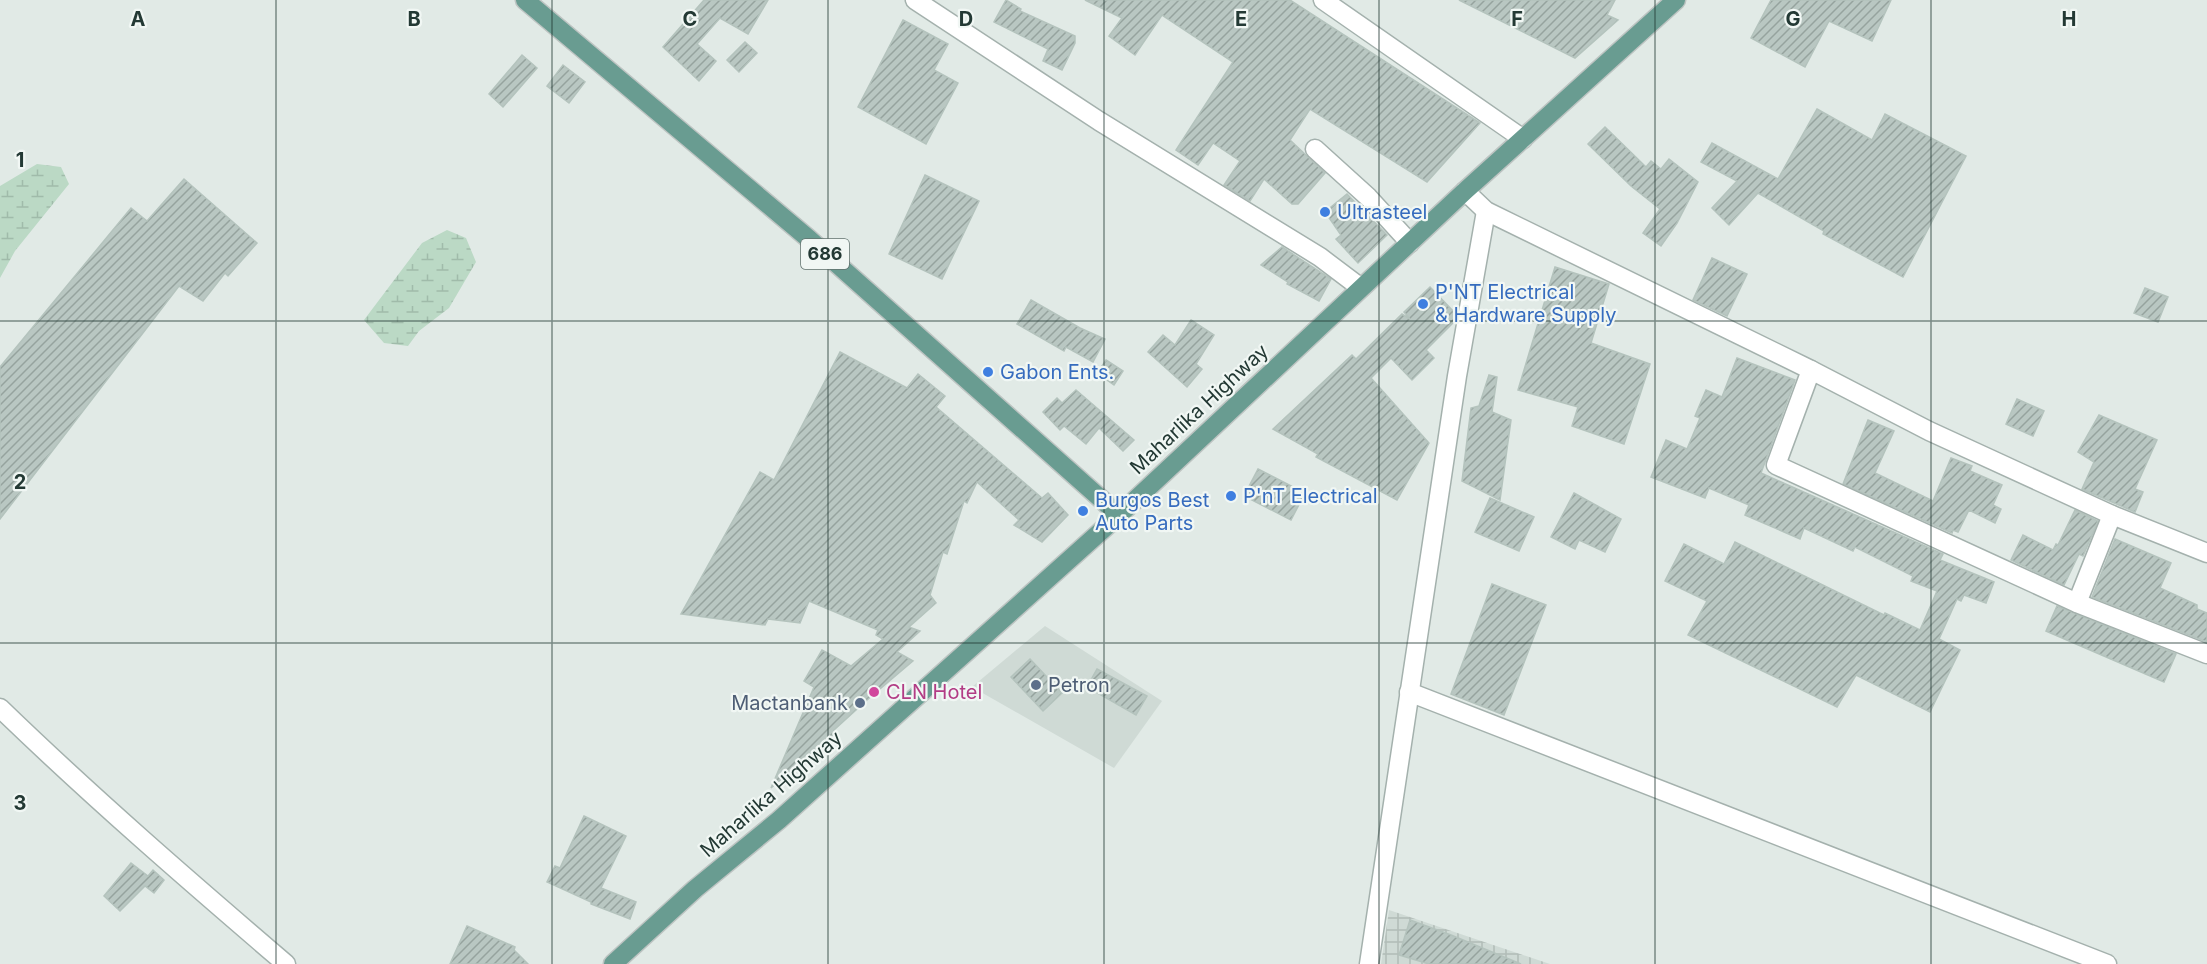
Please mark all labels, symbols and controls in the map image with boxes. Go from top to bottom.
text: A [131,7,146,31]
text: B [407,7,421,31]
text: C [683,7,697,31]
text: D [959,7,973,31]
text: E [1235,7,1247,31]
text: F [1511,7,1523,31]
text: G [1785,7,1801,31]
text: H [2062,7,2076,31]
text: 1 [16,148,24,172]
place label: Ultrasteel [1337,200,1427,224]
marker: Ultrasteel [1318,205,1332,219]
road number: 686 [801,239,849,269]
place label: P'NT Electrical & Hardware Supply [1435,280,1616,327]
marker: P'NT Electrical & Hardware Supply [1416,297,1430,311]
street label: Maharlika Highway [1125,339,1273,479]
place label: Gabon Ents. [1000,360,1114,384]
marker: Gabon Ents. [981,365,995,379]
text: 2 [14,470,26,494]
place label: P'nT Electrical [1243,484,1378,508]
place label: Burgos Best Auto Parts [1095,488,1210,535]
marker: P'nT Electrical [1224,489,1238,503]
marker: Burgos Best Auto Parts [1076,504,1090,518]
place label: Petron [1048,673,1110,697]
marker: Petron [1029,678,1043,692]
place label: CLN Hotel [886,680,982,704]
marker: CLN Hotel [867,685,881,699]
place label: Mactanbank [731,691,848,715]
marker: Mactanbank [853,696,867,710]
street label: Maharlika Highway [695,726,847,862]
text: 3 [14,791,26,815]

